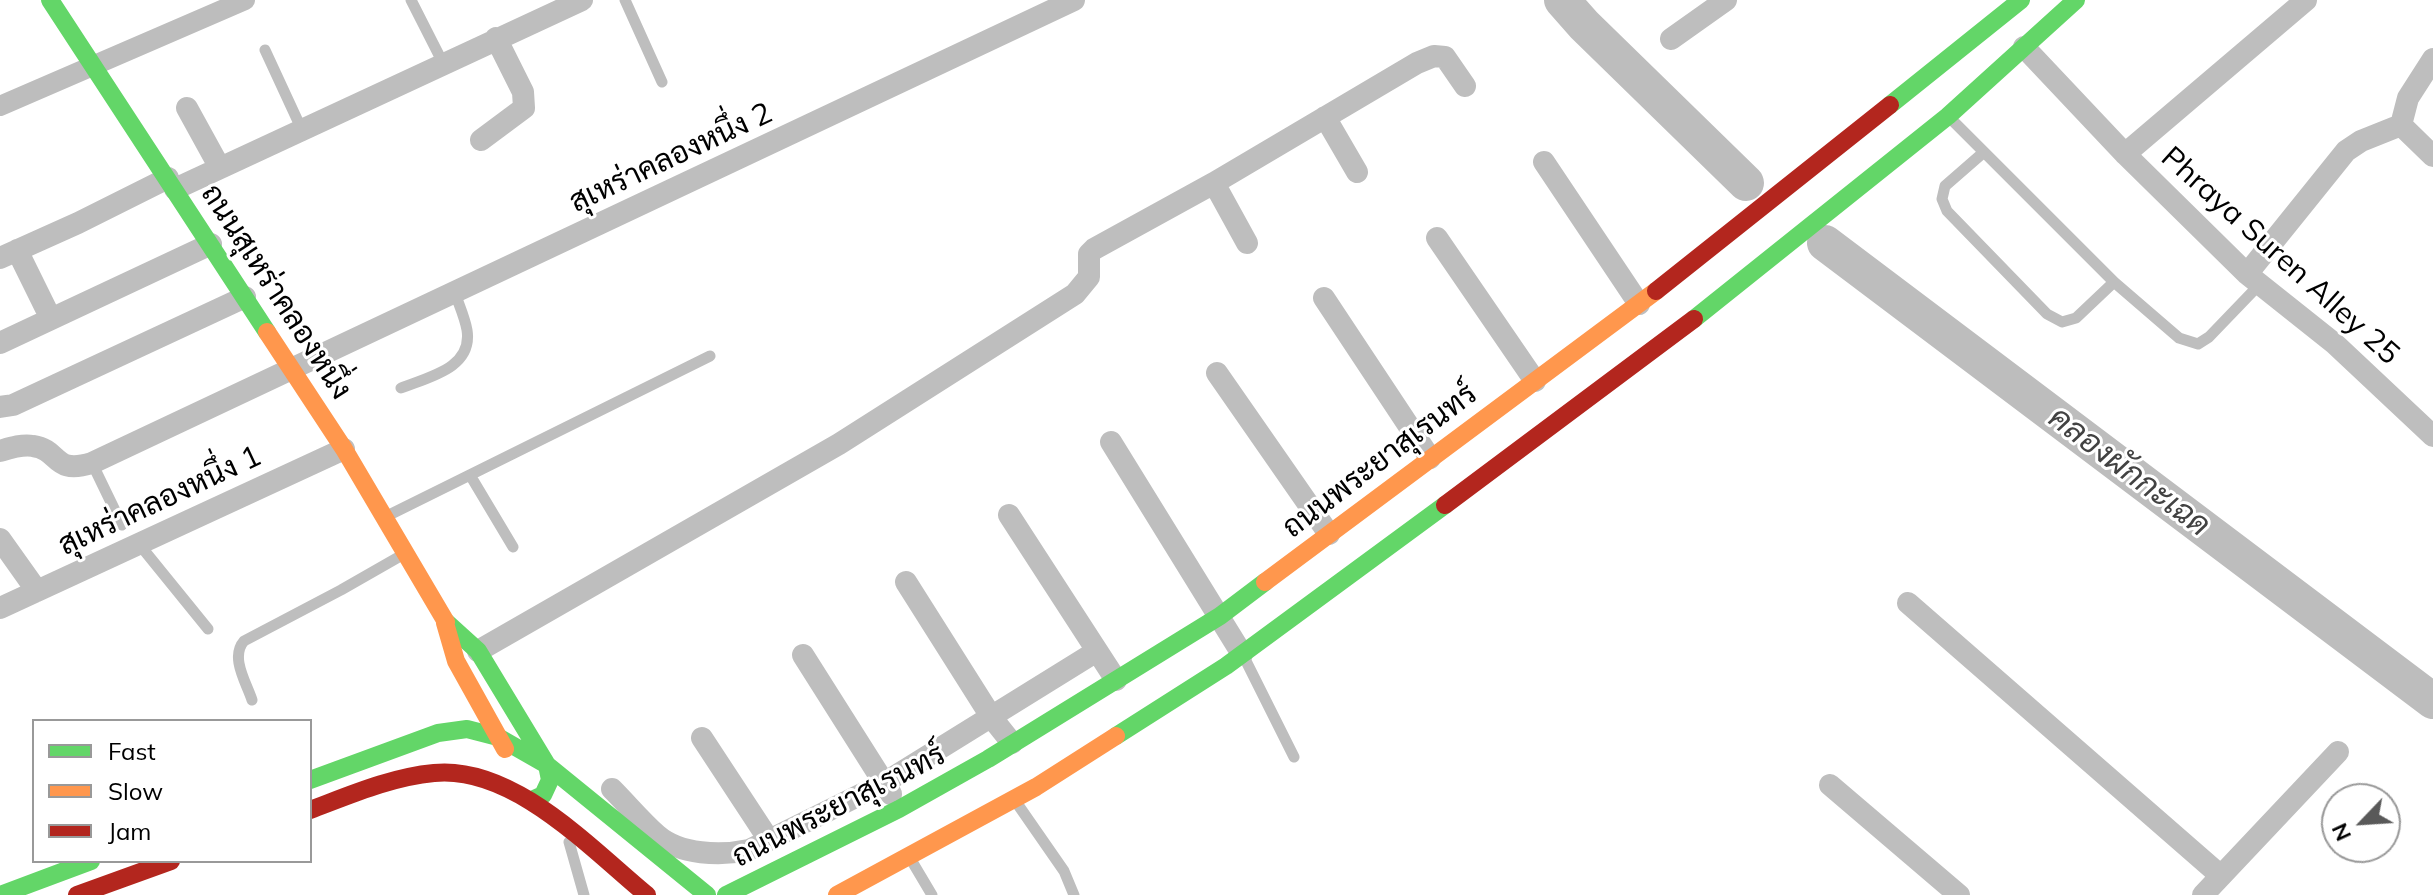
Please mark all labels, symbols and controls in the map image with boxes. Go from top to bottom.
street label: สุเหร่าคลองหนึ่ง 2 [564,95,778,221]
street label: Phraya Suren Alley 25 [2154,140,2406,372]
street label: ถนนสุเหร่าคลองหนึ่ง [193,178,359,406]
street label: ถนนพระยาสุเรนทร์ [1276,376,1484,546]
water label: คลองผักกะเฉด [2041,399,2217,545]
street label: สุเหร่าคลองหนึ่ง 1 [53,438,267,564]
legend [32,719,312,863]
text: Fast [108,736,156,766]
street label: ถนนพระยาสุเรนทร์ [727,737,951,875]
text: Slow [108,776,163,806]
north arrow [2321,783,2401,863]
text: Jam [108,816,151,846]
text: N [2325,819,2357,846]

